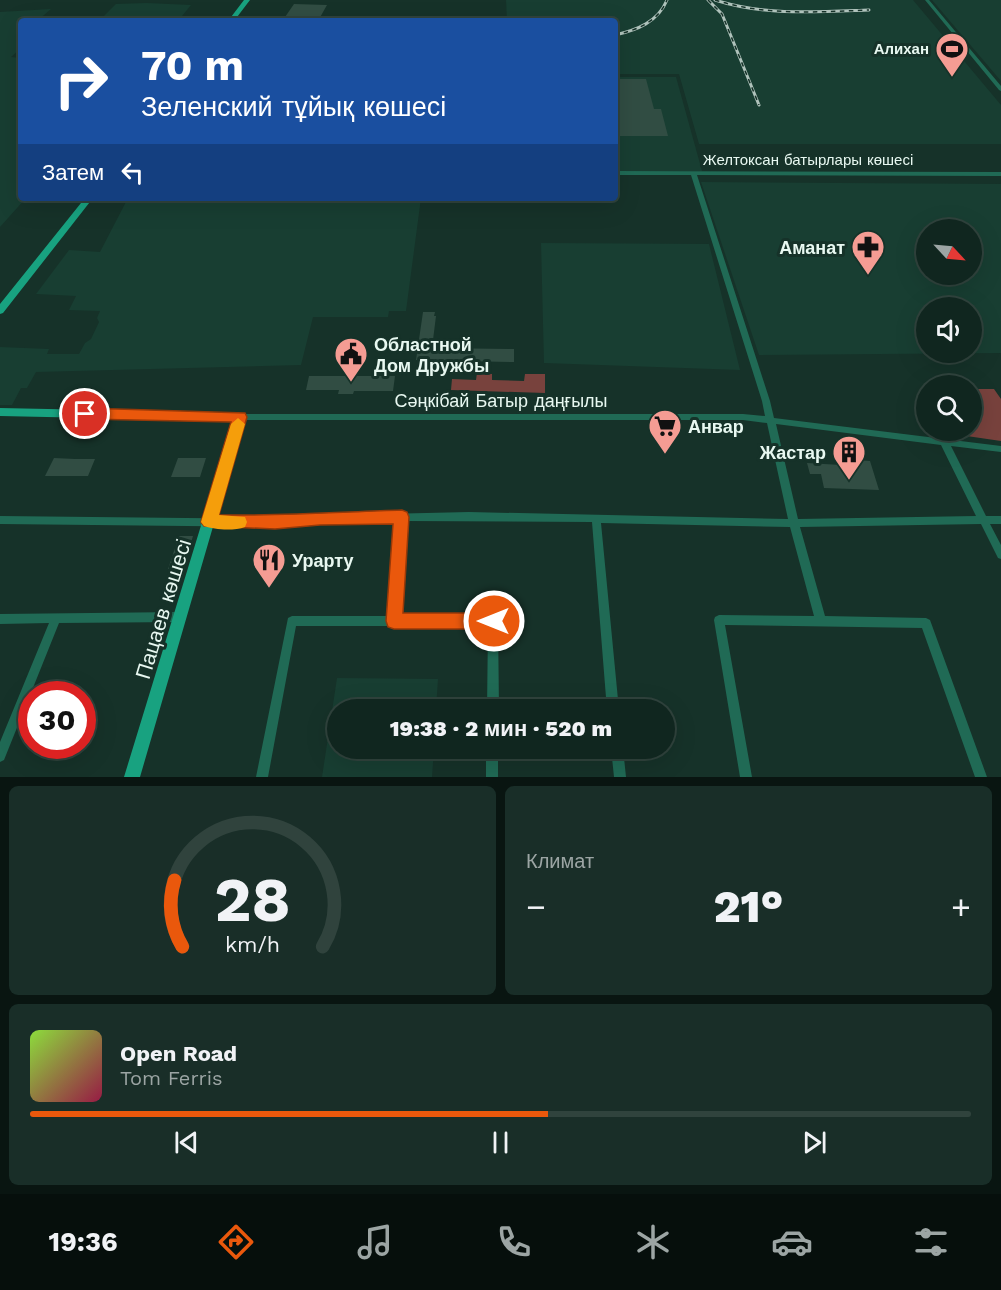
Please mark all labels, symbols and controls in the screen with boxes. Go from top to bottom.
sports icon: Алихан [934,31,970,78]
place label: Алихан [874,40,929,58]
text: 70 m [141,41,244,90]
icon: right [42,42,120,120]
text: Зеленский тұйық көшесі [141,91,446,123]
street label: Желтоксан батырлары көшесі [703,151,913,169]
icon: left [116,156,149,189]
text: Затем [42,160,104,185]
north arrow [916,219,982,285]
map controls [916,219,982,441]
pharmacy icon: Аманат [850,229,886,276]
place label: Аманат [779,237,845,258]
button: sound [916,297,982,363]
place label: Областной Дом Дружбы [374,334,489,376]
public building icon: Областной Дом Дружбы [333,336,369,383]
button: search [916,375,982,441]
pin [59,388,110,439]
street label: Сәңкібай Батыр даңғылы [394,390,608,411]
icon: arrive [68,397,101,430]
supermarket icon: Анвар [647,408,683,455]
place label: Анвар [688,416,744,437]
building icon: Жастар [831,434,867,481]
place label: Жастар [759,442,826,463]
street label: Пацаев көшесі [130,536,196,682]
restaurant icon: Урарту [251,542,287,589]
place label: Урарту [292,550,354,571]
position arrow [462,589,526,653]
speed limit sign: 30 [18,681,96,759]
text: 19:38 · 2 мин · 520 m [390,716,612,741]
text: Климат [526,849,594,873]
text: 28 [214,863,291,936]
text: 21° [714,880,783,933]
text: − [526,887,546,926]
text: + [951,887,971,926]
text: km/h [225,933,280,958]
text: Open Road [120,1041,237,1066]
text: Tom Ferris [120,1066,223,1090]
icon: previous [170,1126,203,1159]
icon: pause [484,1126,517,1159]
icon: next [798,1126,831,1159]
icon: directions [215,1221,257,1263]
icon: music [354,1221,396,1263]
icon: phone [493,1221,535,1263]
icon: climate [632,1221,674,1263]
icon: car [771,1221,813,1263]
icon: filters [910,1221,952,1263]
text: 19:36 [49,1226,118,1258]

